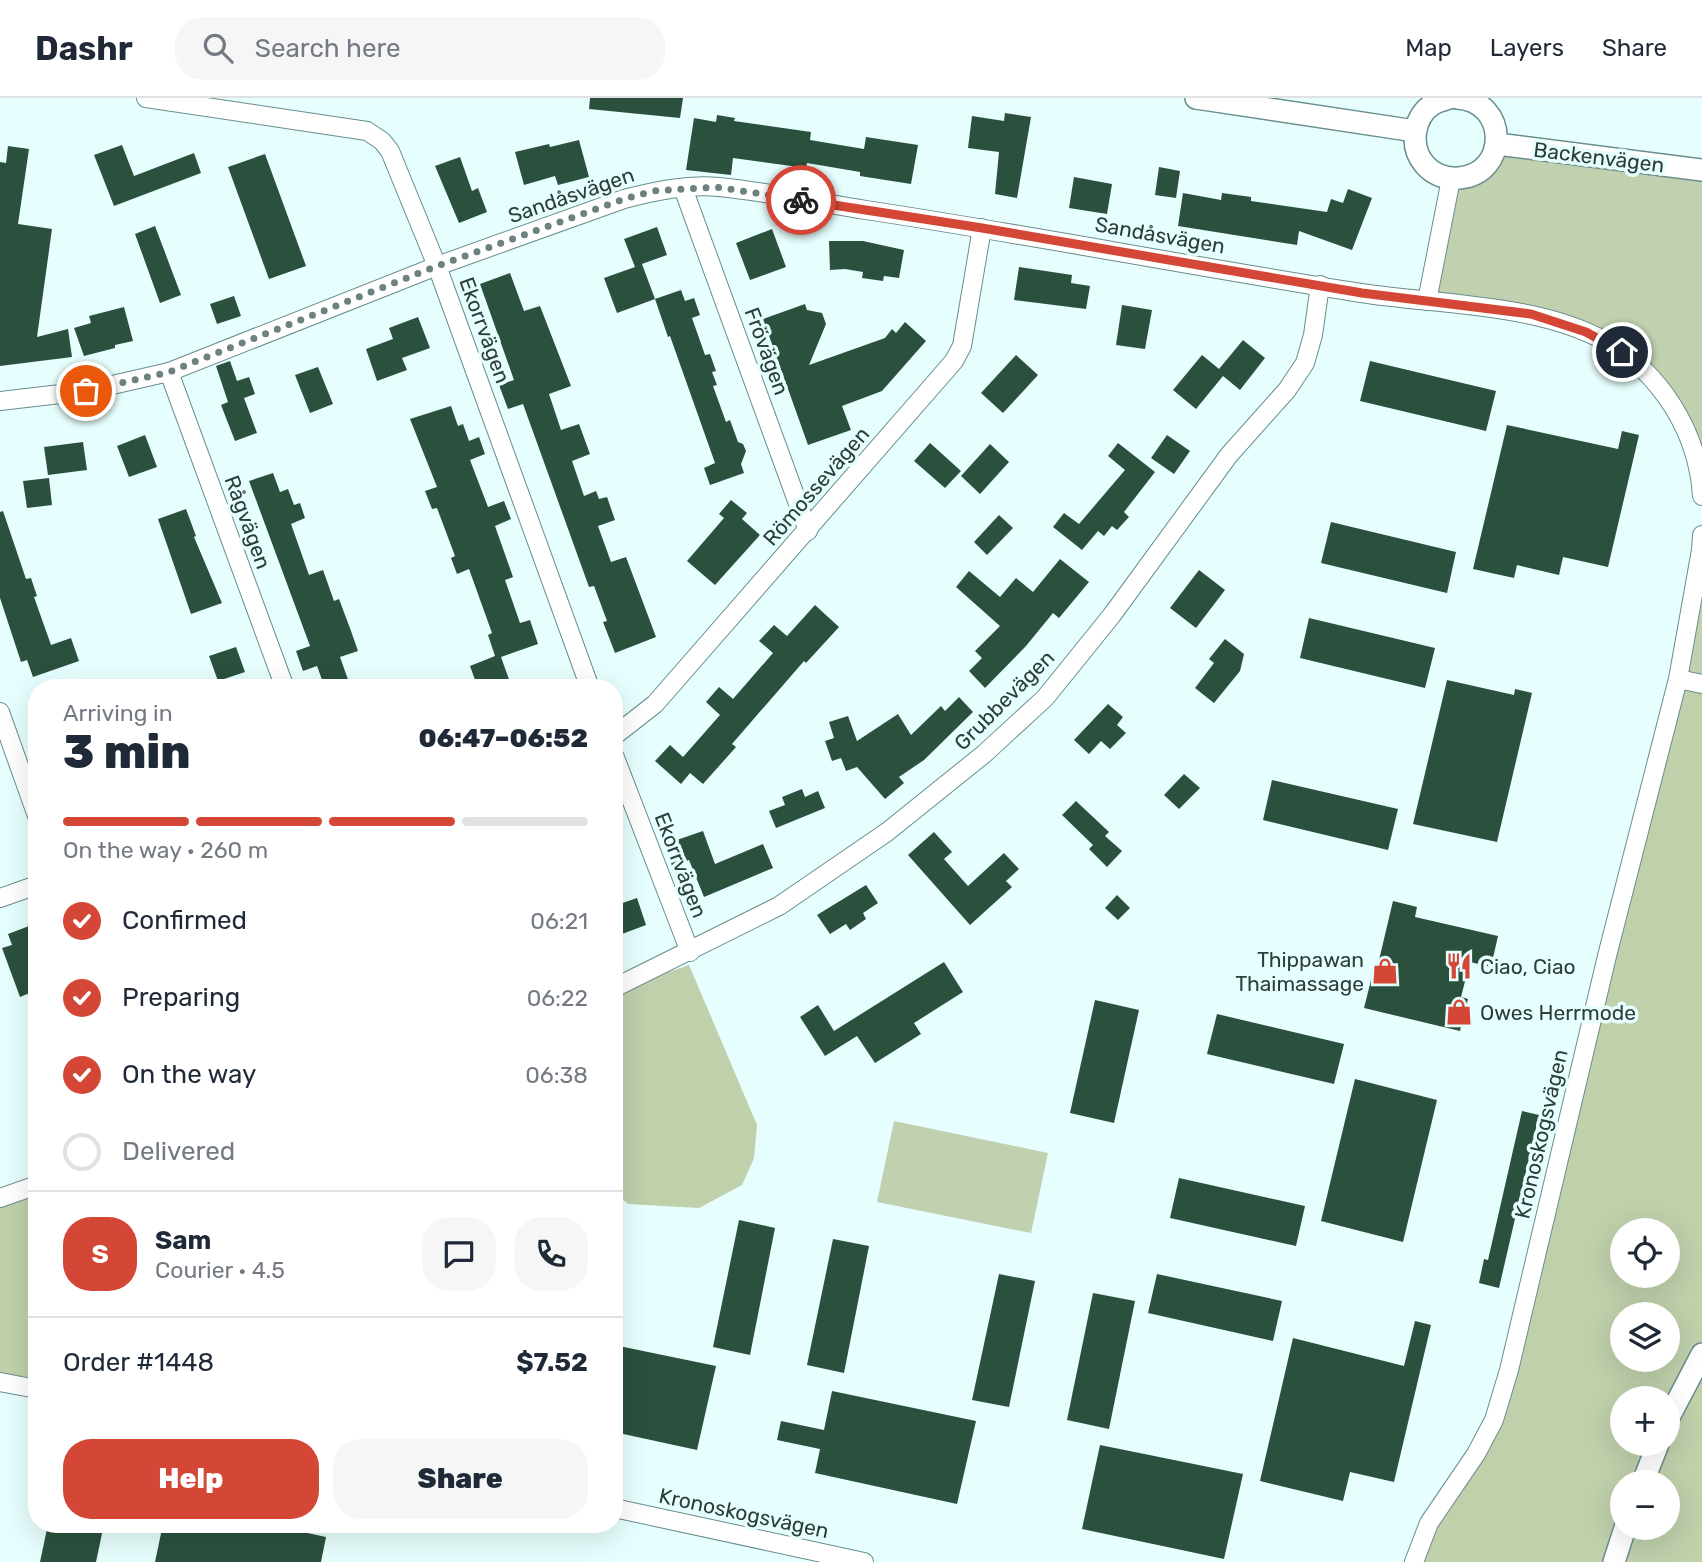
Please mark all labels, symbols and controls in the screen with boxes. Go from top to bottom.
search box [175,17,665,80]
text: Dashr [35,29,133,68]
icon: search [199,29,237,67]
text: Search here [255,33,401,64]
text: Map [1405,34,1452,62]
text: Layers [1490,34,1564,62]
text: Share [1602,34,1667,62]
street label: Backenvägen [1532,137,1666,177]
street label: Sandåsvägen [505,162,637,228]
courier [766,165,836,235]
icon: bike [782,181,820,219]
street label: Sandåsvägen [1093,211,1227,259]
street label: Ekorrvägen [454,274,516,386]
street label: Frövägen [740,304,794,398]
pin [1592,322,1652,382]
icon: home [1603,333,1641,371]
pin [56,361,116,421]
icon: bag [67,372,105,410]
street label: Römossevägen [758,422,874,550]
street label: Rågvägen [220,472,276,572]
street label: Grubbevägen [949,645,1059,755]
text: Arriving in [63,699,173,727]
text: 06:47–06:52 [418,723,588,754]
text: 3 min [63,725,191,780]
street label: Ekorrvägen [649,809,713,921]
text: On the way · 260 m [63,836,268,864]
icon: check [63,902,101,940]
text: Confirmed [122,905,247,936]
text: 06:21 [530,907,588,935]
place label: Thippawan Thaimassage [1235,947,1364,996]
restaurant icon: Ciao, Ciao [1444,951,1474,981]
place label: Ciao, Ciao [1480,954,1576,979]
shop icon: Thippawan Thaimassage [1370,956,1400,986]
icon: check [63,979,101,1017]
text: Preparing [122,982,240,1013]
text: 06:22 [527,984,588,1012]
shop icon: Owes Herrmode [1444,997,1474,1027]
place label: Owes Herrmode [1480,1000,1636,1025]
street label: Kronoskogsvägen [1509,1047,1573,1221]
icon: check [63,1056,101,1094]
text: On the way [122,1059,256,1090]
text: 06:38 [525,1061,588,1089]
text: Delivered [122,1136,235,1167]
button: chat [422,1217,496,1291]
button: phone [514,1217,588,1291]
map controls [1610,1218,1680,1540]
button: locate [1610,1218,1680,1288]
text: Sam [155,1225,211,1256]
text: S [91,1239,109,1270]
text: Courier · 4.5 [155,1256,285,1284]
button: layers [1610,1302,1680,1372]
text: Order #1448 [63,1347,214,1378]
text: $7.52 [516,1347,588,1378]
button: + [1610,1386,1680,1456]
button: Help [63,1439,319,1519]
button: Share [333,1439,588,1519]
button: − [1610,1470,1680,1540]
street label: Kronoskogsvägen [657,1483,831,1543]

